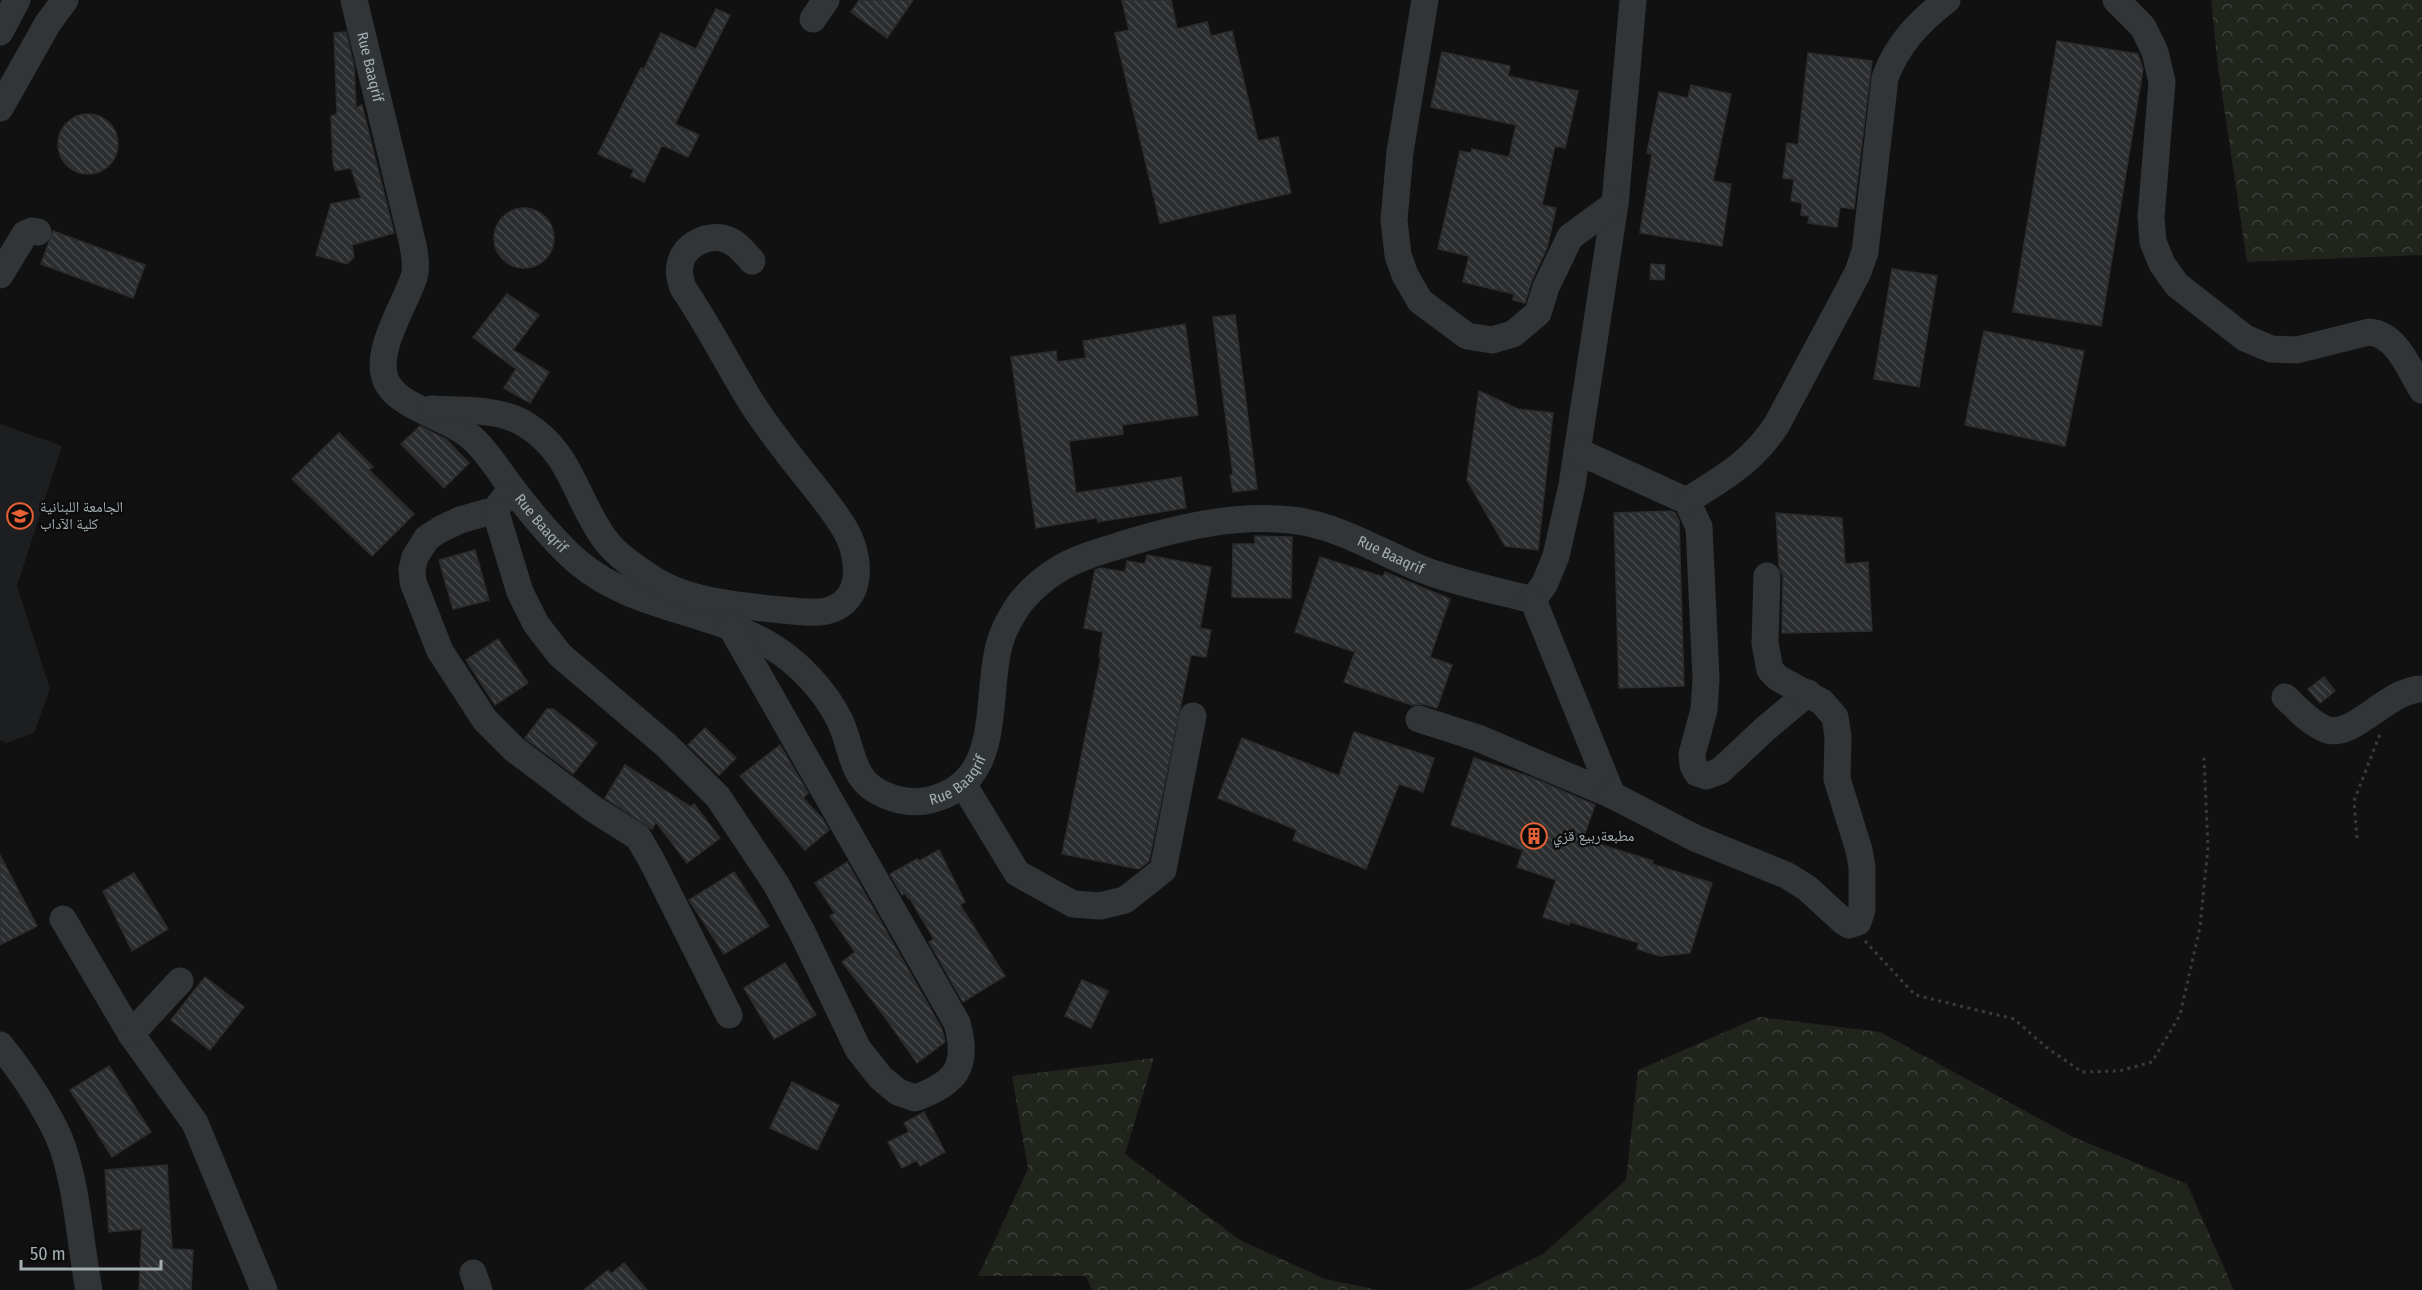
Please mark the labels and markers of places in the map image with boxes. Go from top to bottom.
place label: الجامعة اللبنانية كلية الآداب [40,498,123,533]
school or university icon: الجامعة اللبنانية كلية الآداب [5,501,35,531]
building icon: مطبعةربيع قزي [1519,821,1549,851]
place label: مطبعةربيع قزي [1553,827,1634,848]

